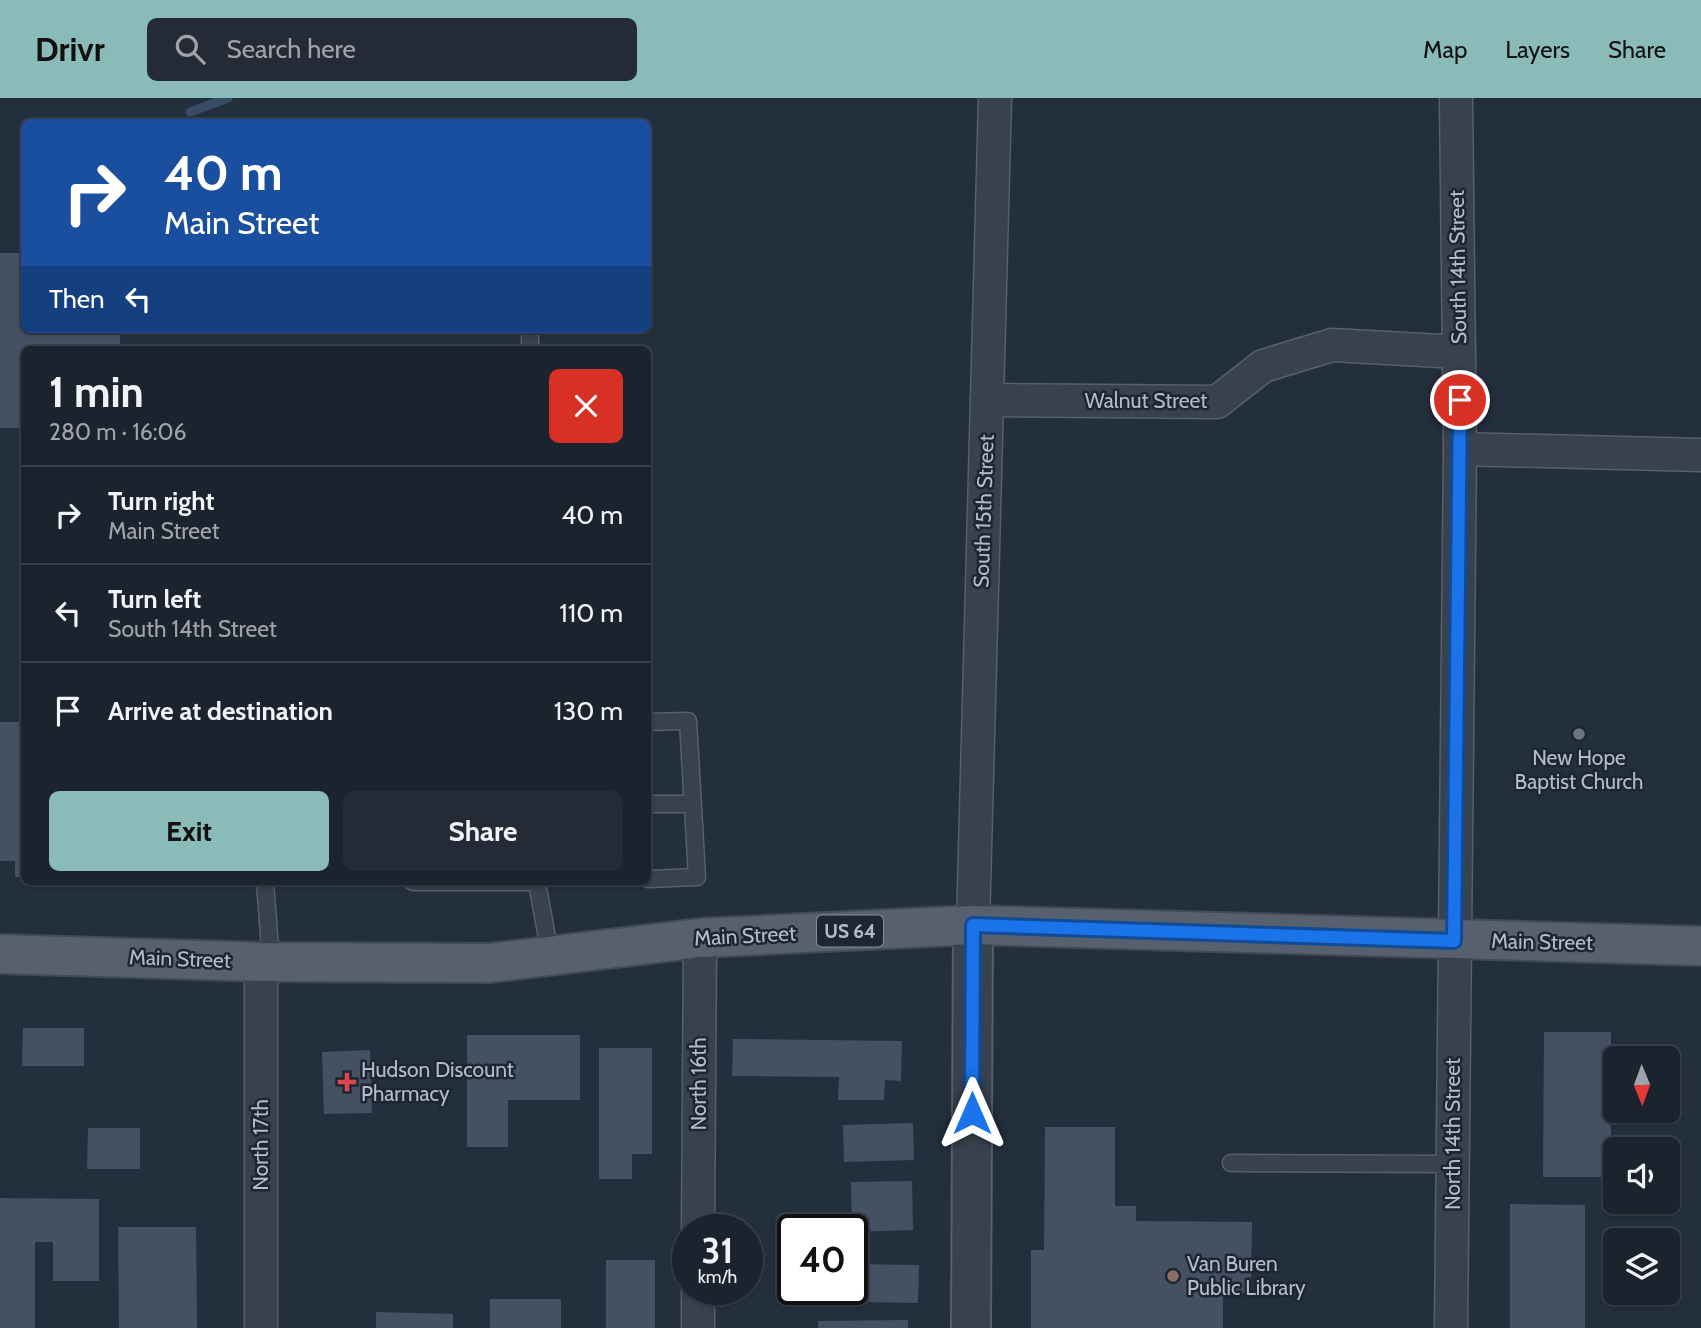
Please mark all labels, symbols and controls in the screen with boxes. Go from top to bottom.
search box [147,18,637,81]
text: Drivr [35,29,105,69]
icon: search [171,30,209,68]
text: Search here [227,33,356,65]
text: Map [1423,35,1467,64]
text: Layers [1505,35,1570,64]
text: Share [1608,35,1666,64]
text: 40 m [164,143,283,202]
icon: right [49,147,140,238]
street label: South 14th Street [1444,190,1471,344]
text: Main Street [164,203,319,242]
icon: left [119,280,157,318]
text: Then [49,283,105,315]
text: 1 min [49,366,144,418]
button: close [549,369,623,443]
pin [1430,370,1490,430]
icon: arrive [1441,381,1479,419]
street label: Walnut Street [1085,388,1207,413]
text: 280 m · 16:06 [49,418,187,446]
street label: South 15th Street [968,434,999,588]
text: Turn right [108,485,214,517]
icon: right [49,496,87,534]
text: 40 m [561,499,623,531]
text: Main Street [108,517,220,545]
text: Turn left [108,583,201,615]
icon: left [49,594,87,632]
text: 110 m [559,597,623,629]
text: South 14th Street [108,615,277,643]
icon: arrive [49,692,87,730]
text: Arrive at destination [108,695,333,727]
text: 130 m [554,695,623,727]
marker: New Hope Baptist Church [1571,726,1587,742]
place label: New Hope Baptist Church [1515,745,1643,794]
button: Exit [49,791,329,871]
button: Share [343,791,623,871]
road number: US 64 [817,916,883,946]
street label: Main Street [693,920,797,951]
street label: Main Street [1491,928,1593,955]
street label: Main Street [129,944,231,973]
street label: North 16th [686,1037,711,1131]
north arrow [1603,1046,1680,1124]
map controls [1603,1046,1680,1305]
place label: Hudson Discount Pharmacy [361,1057,514,1106]
street label: North 14th Street [1440,1058,1465,1210]
marker: Hudson Discount Pharmacy [339,1074,355,1090]
position arrow [935,1076,1009,1150]
street label: North 17th [248,1099,273,1191]
button: sound [1603,1137,1680,1214]
speed limit sign: 40 [777,1214,868,1305]
button: layers [1603,1228,1680,1305]
text: 31 [702,1229,733,1272]
place label: Van Buren Public Library [1187,1251,1306,1300]
text: km/h [698,1266,737,1288]
marker: Van Buren Public Library [1165,1268,1181,1284]

